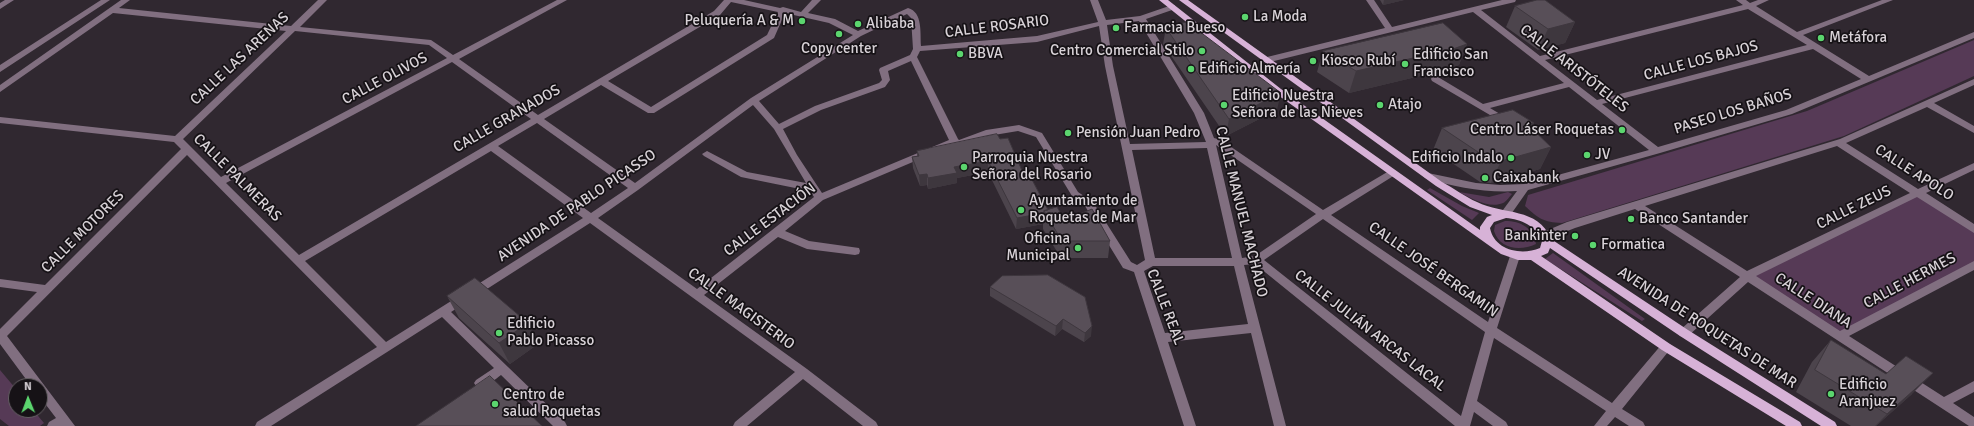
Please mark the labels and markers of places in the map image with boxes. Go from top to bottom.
place label: La Moda [1253,8,1307,26]
place label: Peluquería A & M [684,12,794,30]
marker: La Moda [1240,12,1250,22]
place label: Alibaba [866,15,914,33]
marker: Peluquería A & M [797,16,807,26]
marker: Alibaba [853,19,863,29]
place label: Farmacia Bueso [1124,19,1225,37]
marker: Farmacia Bueso [1111,23,1121,33]
marker: Copy center [834,29,844,39]
place label: Metáfora [1829,29,1887,47]
marker: Metáfora [1816,33,1826,43]
place label: Copy center [801,40,877,58]
place label: Centro Comercial Stilo [1050,42,1194,60]
place label: BBVA [968,45,1003,63]
marker: Centro Comercial Stilo [1197,46,1207,56]
place label: Edificio San Francisco [1413,46,1488,81]
marker: BBVA [955,49,965,59]
place label: Kiosco Rubí [1321,52,1395,70]
marker: Kiosco Rubí [1308,56,1318,66]
marker: Edificio San Francisco [1400,59,1410,69]
place label: Edificio Almería [1199,60,1301,78]
marker: Edificio Almería [1186,64,1196,74]
place label: Edificio Nuestra Señora de las Nieves [1232,87,1363,122]
place label: Atajo [1388,96,1422,114]
marker: Edificio Nuestra Señora de las Nieves [1219,100,1229,110]
marker: Atajo [1375,100,1385,110]
place label: Centro Láser Roquetas [1470,121,1614,139]
place label: Pensión Juan Pedro [1076,124,1200,142]
marker: Centro Láser Roquetas [1617,125,1627,135]
marker: Pensión Juan Pedro [1063,128,1073,138]
place label: JV [1595,146,1610,164]
place label: Parroquia Nuestra Señora del Rosario [972,149,1092,184]
place label: Edificio Indalo [1411,149,1503,167]
marker: JV [1582,150,1592,160]
marker: Edificio Indalo [1506,153,1516,163]
marker: Parroquia Nuestra Señora del Rosario [959,162,969,172]
place label: Caixabank [1493,169,1559,187]
marker: Caixabank [1480,173,1490,183]
place label: Ayuntamiento de Roquetas de Mar [1029,192,1138,227]
marker: Ayuntamiento de Roquetas de Mar [1016,205,1026,215]
place label: Banco Santander [1639,210,1748,228]
marker: Banco Santander [1626,214,1636,224]
place label: Bankinter [1504,227,1567,245]
place label: Oficina Municipal [1006,230,1070,265]
marker: Bankinter [1570,231,1580,241]
place label: Formatica [1601,236,1665,254]
marker: Formatica [1588,240,1598,250]
marker: Oficina Municipal [1073,243,1083,253]
place label: Edificio Pablo Picasso [507,315,594,350]
marker: Edificio Pablo Picasso [494,328,504,338]
place label: Edificio Aranjuez [1839,376,1896,411]
place label: Centro de salud Roquetas [503,386,600,421]
marker: Edificio Aranjuez [1826,389,1836,399]
marker: Centro de salud Roquetas [490,399,500,409]

